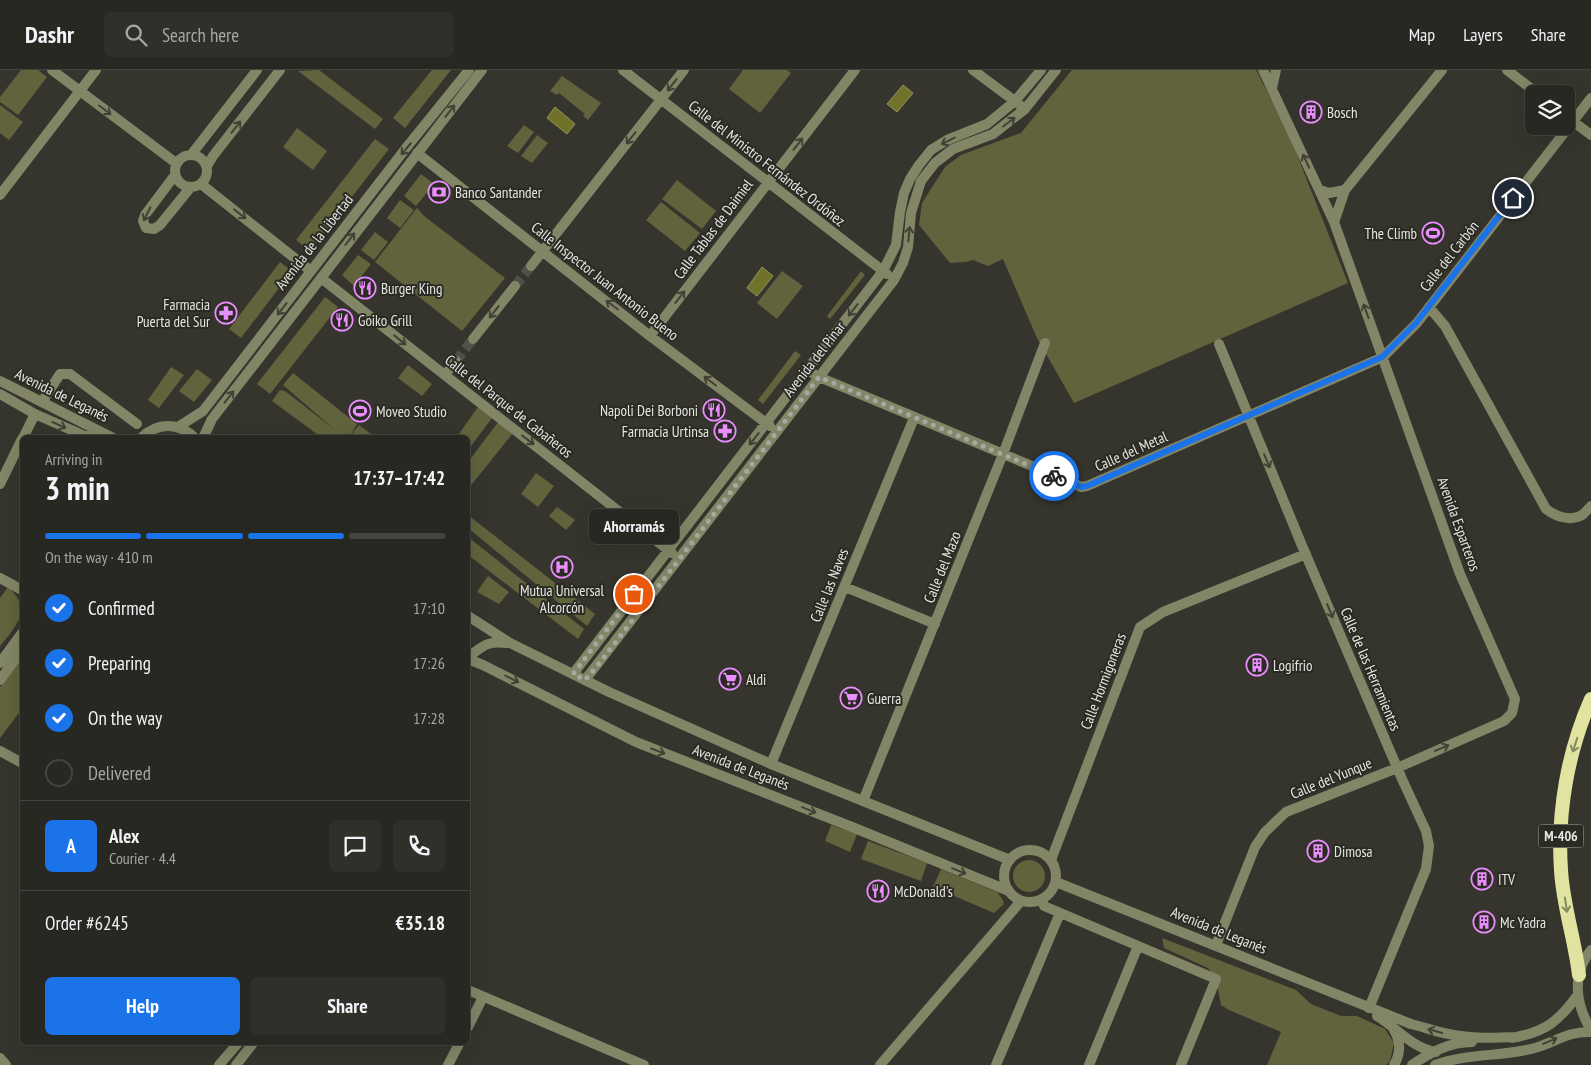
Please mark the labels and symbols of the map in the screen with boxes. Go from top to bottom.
one-way arrow [667,78,678,91]
street label: Calle del Ministro Fernández Ordóñez [685,96,849,230]
building icon: Bosch [1299,100,1323,124]
place label: Bosch [1327,103,1358,122]
one-way arrow [445,104,455,118]
one-way arrow [98,105,112,115]
one-way arrow [1002,117,1016,127]
one-way arrow [230,121,241,134]
one-way arrow [625,131,636,144]
one-way arrow [941,136,956,146]
one-way arrow [793,137,803,151]
one-way arrow [400,142,411,155]
one-way arrow [1301,153,1311,168]
street label: Calle Tablas de Daimiel [669,175,757,283]
pin [1492,177,1534,219]
bank icon: Banco Santander [427,180,451,204]
place label: Banco Santander [455,183,543,202]
street label: Avenida de la Libertad [271,190,357,294]
one-way arrow [142,207,152,222]
one-way arrow [233,209,247,219]
street label: Calle del Carbón [1415,217,1483,295]
street label: Calle Inspector Juan Antonio Bueno [527,218,683,344]
sports icon: The Climb [1421,221,1445,245]
place label: The Climb [1364,224,1417,243]
one-way arrow [904,226,914,242]
one-way arrow [345,233,356,246]
restaurant icon: Burger King [353,276,377,300]
place label: Burger King [381,279,442,298]
one-way arrow [675,291,686,304]
place label: Farmacia Puerta del Sur [137,295,211,331]
one-way arrow [606,300,619,311]
pharmacy icon: Farmacia Puerta del Sur [214,301,238,325]
one-way arrow [276,302,287,315]
one-way arrow [848,303,859,316]
one-way arrow [1361,304,1370,320]
one-way arrow [489,306,500,319]
restaurant icon: Goiko Grill [330,308,354,332]
place label: Goiko Grill [358,311,413,330]
street label: Avenida del Pinar [779,317,850,400]
one-way arrow [393,335,407,345]
street label: Calle del Parque de Cabañeros [441,350,577,462]
street label: Avenida de Leganés [12,364,112,426]
one-way arrow [703,376,717,386]
one-way arrow [224,391,235,404]
restaurant icon: Napoli Dei Borboni [702,398,726,422]
sports icon: Moveo Studio [348,399,372,423]
place label: Napoli Dei Borboni [600,401,698,420]
place label: Moveo Studio [376,402,447,421]
pharmacy icon: Farmacia Urtinsa [713,419,737,443]
one-way arrow [51,420,66,430]
place label: Farmacia Urtinsa [622,422,709,441]
street label: Calle del Metal [1092,426,1171,475]
one-way arrow [749,432,760,445]
one-way arrow [522,434,535,445]
courier [1029,451,1079,501]
one-way arrow [1263,453,1273,468]
street label: Avenida Esparteros [1433,474,1485,574]
callout: Ahorramás [589,509,679,544]
street label: Calle del Mazo [919,528,965,606]
street label: Calle las Naves [806,545,852,625]
hospital icon: Mutua Universal Alcorcón [550,555,574,579]
pin [613,573,655,615]
place label: Mutua Universal Alcorcón [520,581,605,617]
one-way arrow [1326,603,1336,618]
street label: Calle de las Herramientas [1336,604,1406,734]
street label: Calle Hormigoneras [1076,630,1130,732]
building icon: Logifrio [1245,653,1269,677]
place label: Logifrio [1273,656,1312,675]
supermarket icon: Aldi [718,667,742,691]
place label: Aldi [746,670,766,689]
one-way arrow [504,675,519,685]
supermarket icon: Guerra [839,686,863,710]
place label: Guerra [867,689,901,708]
one-way arrow [1569,736,1579,752]
street label: Avenida de Leganés [690,740,792,794]
one-way arrow [1434,743,1449,752]
one-way arrow [650,746,665,756]
street label: Calle del Yunque [1287,753,1375,803]
one-way arrow [801,806,816,815]
road number: M-406 [1538,824,1584,848]
building icon: Dimosa [1306,839,1330,863]
place label: Dimosa [1334,842,1372,861]
building icon: ITV [1470,867,1494,891]
one-way arrow [952,868,967,877]
place label: ITV [1498,870,1515,889]
restaurant icon: McDonald's [866,879,890,903]
place label: McDonald's [894,882,953,901]
one-way arrow [1561,897,1571,913]
street label: Avenida de Leganés [1168,902,1270,958]
building icon: Mc Yadra [1472,910,1496,934]
place label: Mc Yadra [1500,913,1546,932]
one-way arrow [1428,1025,1444,1035]
one-way arrow [1542,1036,1557,1046]

